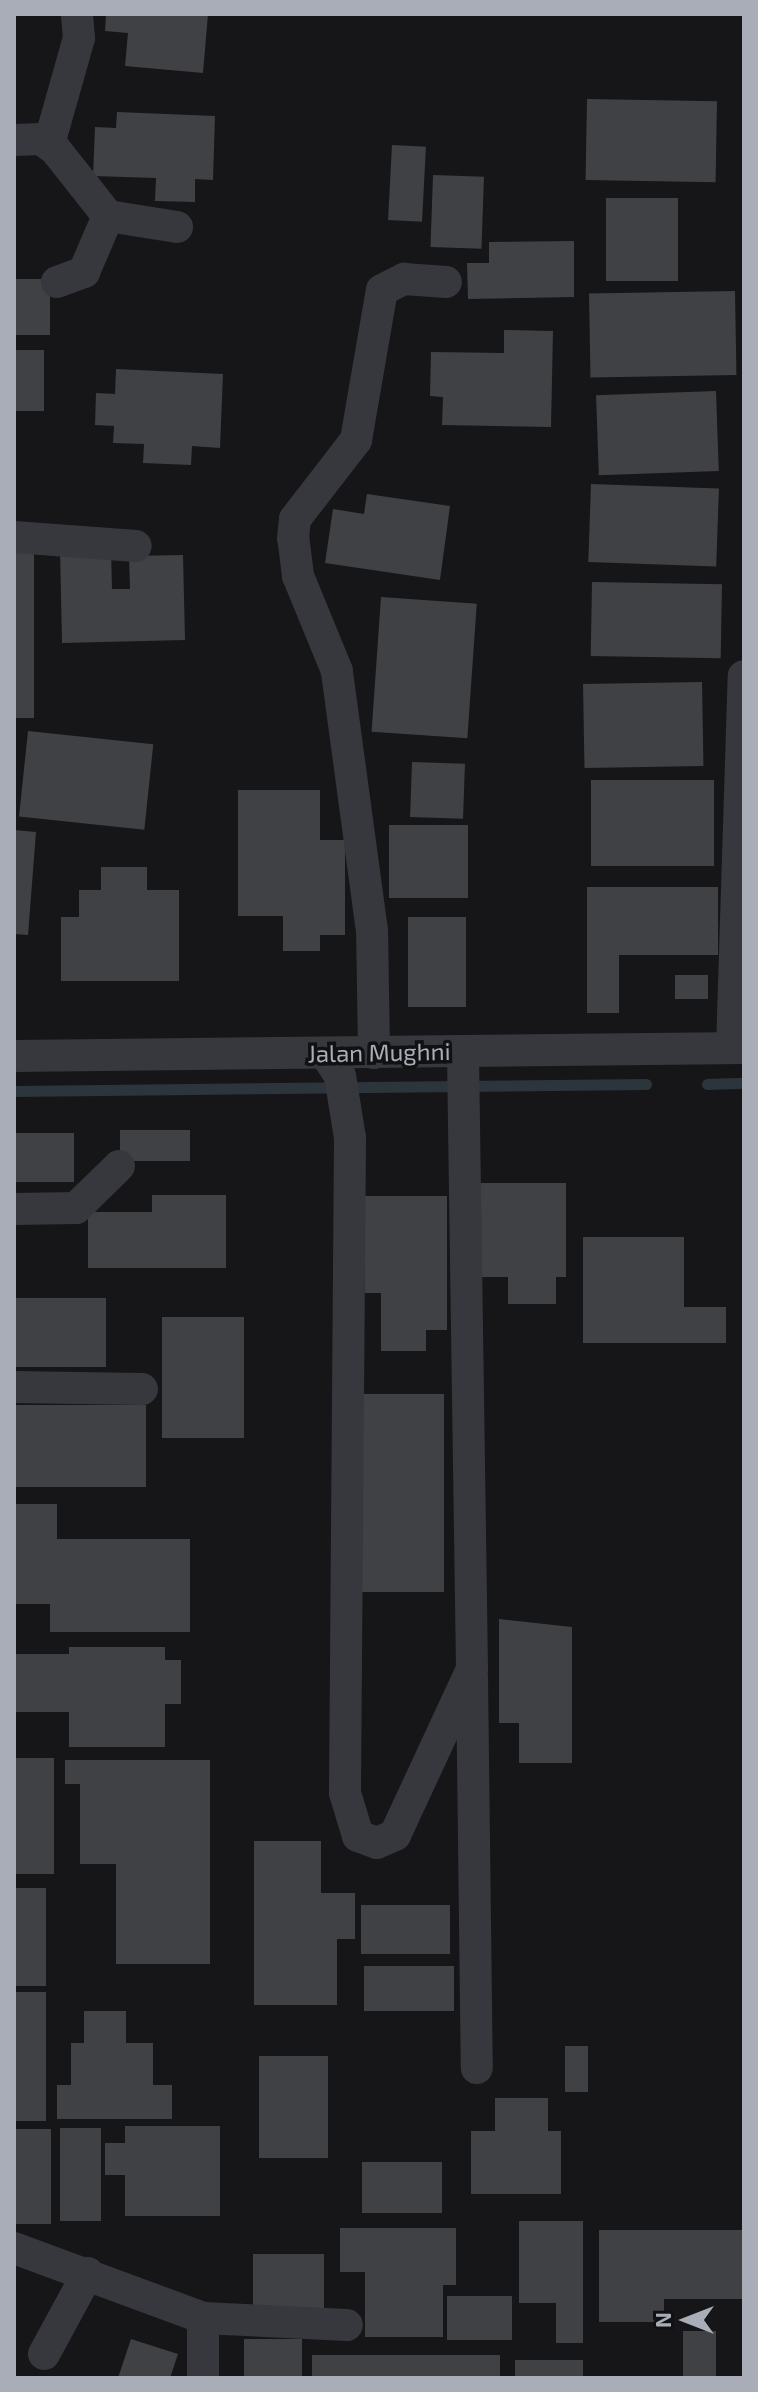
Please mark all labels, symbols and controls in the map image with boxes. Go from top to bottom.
street label: Jalan Mughni [307,1036,451,1068]
north arrow [646,2280,726,2360]
text: N [649,2312,675,2328]

